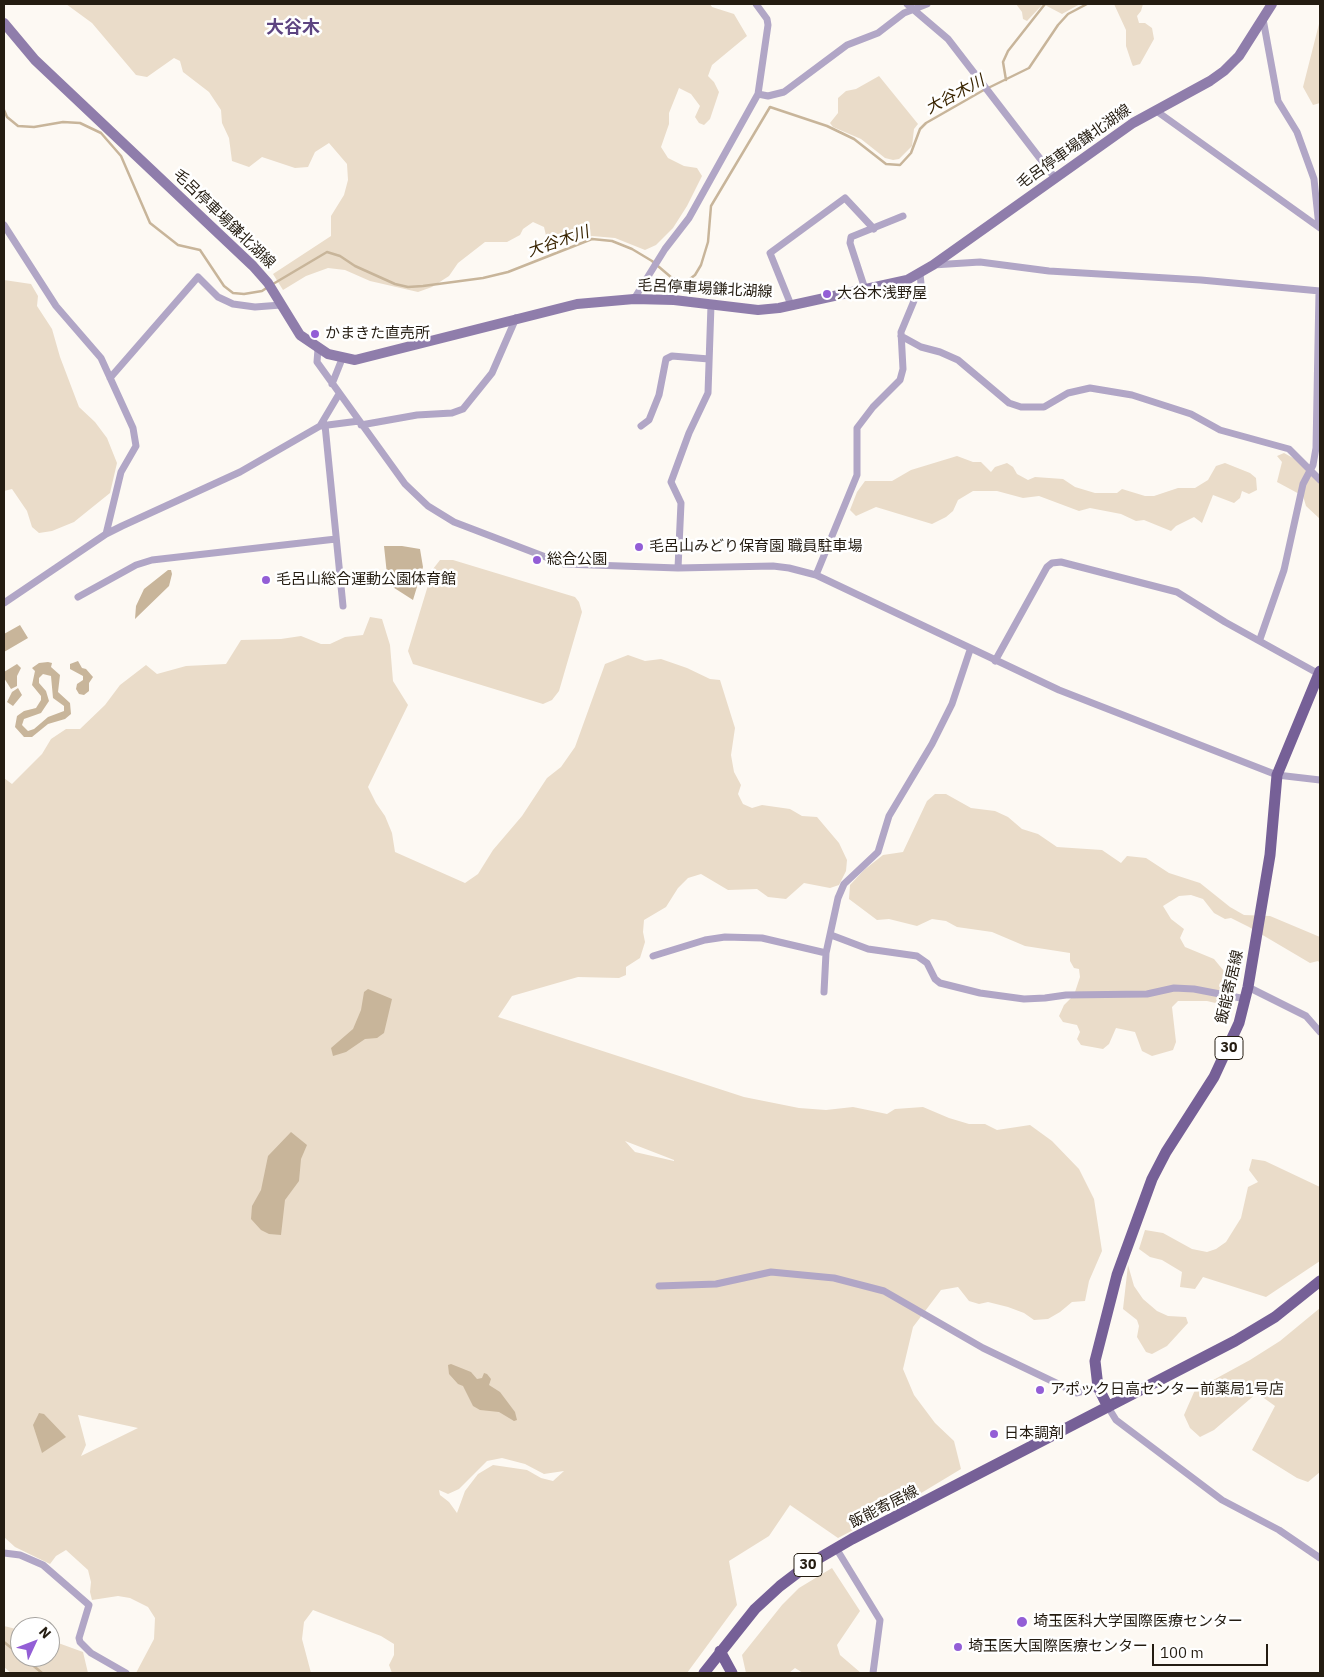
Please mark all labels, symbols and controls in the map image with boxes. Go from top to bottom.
district label: 大谷木 [266,17,320,39]
water label: 大谷木川 [922,72,988,118]
street label: 毛呂停車場鎌北湖線 [1014,101,1134,193]
street label: 毛呂停車場鎌北湖線 [169,166,279,272]
water label: 大谷木川 [525,223,591,261]
street label: 毛呂停車場鎌北湖線 [637,276,773,302]
place label: 大谷木浅野屋 [837,285,927,303]
marker: 大谷木浅野屋 [821,288,833,300]
place label: かまきた直売所 [325,325,430,343]
marker: かまきた直売所 [309,328,321,340]
place label: 毛呂山みどり保育園 職員駐車場 [649,538,863,556]
marker: 毛呂山みどり保育園 職員駐車場 [633,541,645,553]
place label: 総合公園 [547,551,607,569]
marker: 総合公園 [531,554,543,566]
place label: 毛呂山総合運動公園体育館 [276,571,456,589]
marker: 毛呂山総合運動公園体育館 [260,574,272,586]
street label: 飯能寄居線 [1213,948,1247,1026]
road number: 30 [1215,1036,1243,1060]
place label: アポック日高センター前薬局1号店 [1050,1381,1284,1399]
marker: アポック日高センター前薬局1号店 [1034,1384,1046,1396]
place label: 日本調剤 [1004,1425,1064,1443]
marker: 日本調剤 [988,1428,1000,1440]
street label: 飯能寄居線 [847,1482,921,1532]
road number: 30 [794,1554,822,1576]
place label: 埼玉医科大学国際医療センター [1033,1613,1243,1631]
marker: 埼玉医科大学国際医療センター [1015,1615,1029,1629]
north arrow [10,1617,60,1667]
text: N [35,1623,55,1642]
scale bar [1154,1634,1270,1666]
place label: 埼玉医大国際医療センター [968,1638,1148,1656]
marker: 埼玉医大国際医療センター [952,1641,964,1653]
text: 100 m [1160,1643,1204,1662]

